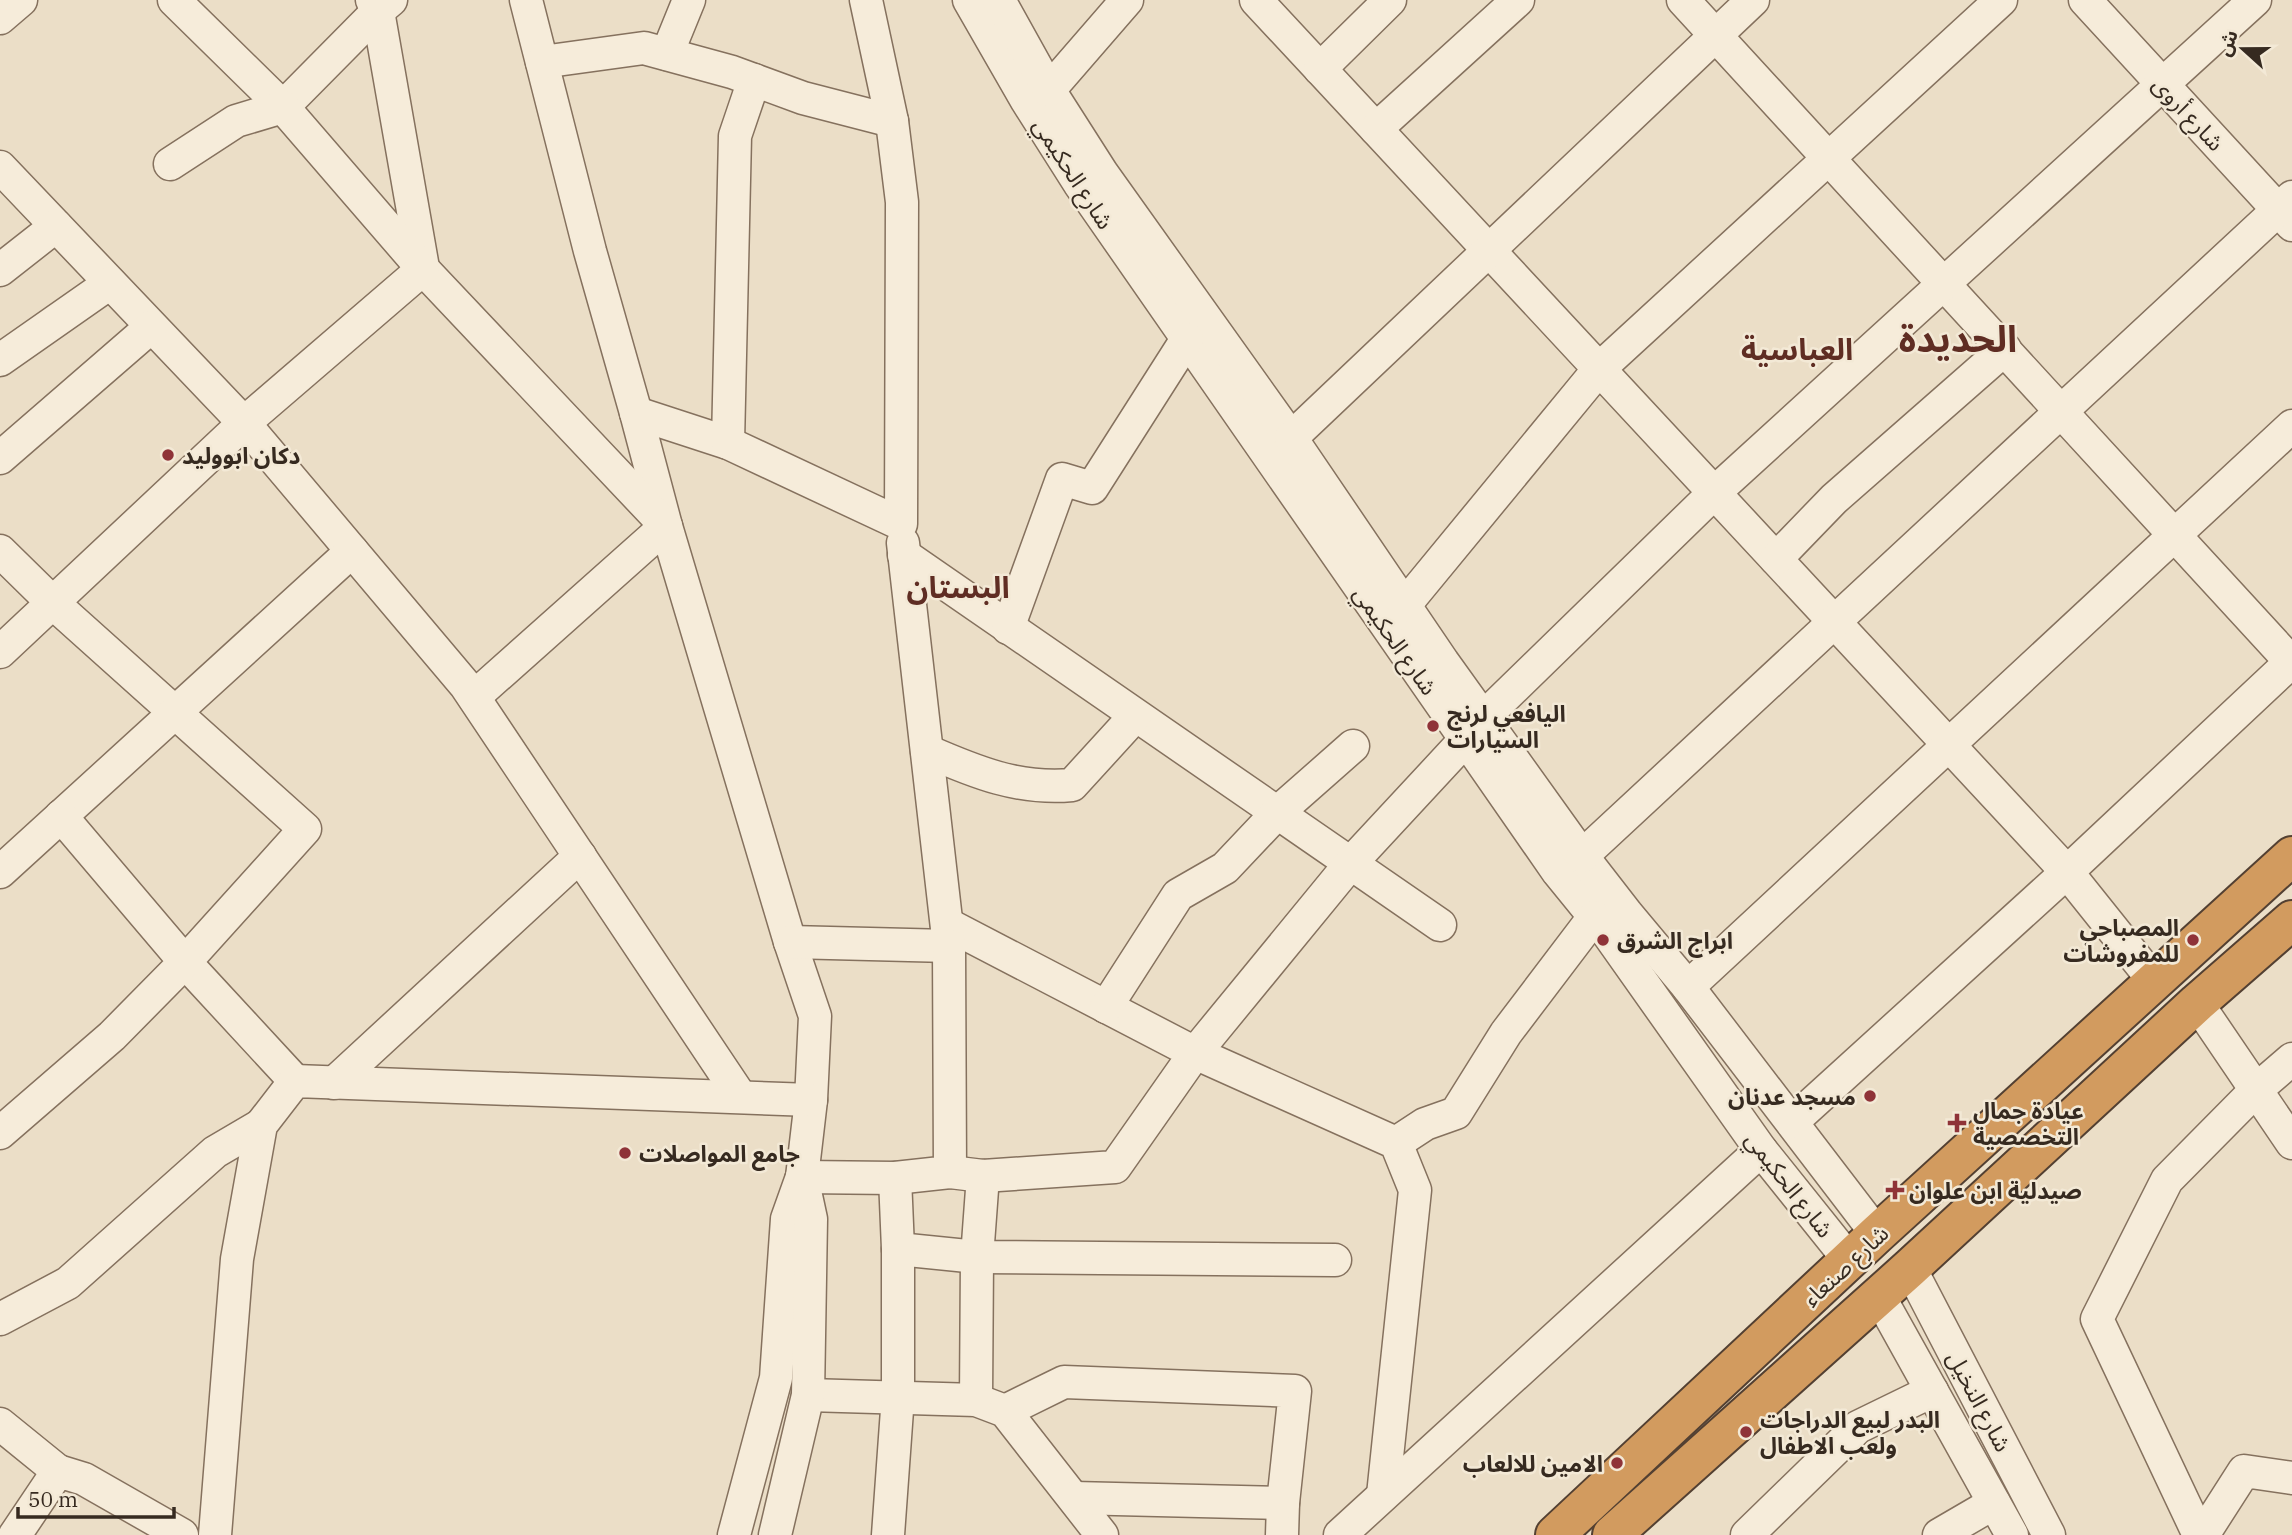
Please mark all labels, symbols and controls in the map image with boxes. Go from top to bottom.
north arrow [2208,14,2278,84]
text: ش [2211,26,2243,59]
street label: شارع أروى [2145,69,2231,159]
street label: شارع الحكيمي [1024,112,1121,236]
district label: الحديدة [1899,314,2017,362]
district label: العباسية [1741,329,1853,368]
place label: دكان ابووليد [182,440,300,470]
marker: دكان ابووليد [160,447,176,463]
district label: البستان [906,567,1010,606]
street label: شارع الحكيمي [1345,579,1445,702]
place label: اليافعي لرنج السيارات [1447,698,1566,754]
marker: اليافعي لرنج السيارات [1425,718,1441,734]
place label: المصباحي للمفروشات [2063,912,2179,968]
place label: ابراج الشرق [1617,925,1733,958]
marker: ابراج الشرق [1595,932,1611,948]
marker: المصباحي للمفروشات [2185,932,2201,948]
place label: مسجد عدنان [1728,1081,1856,1111]
marker: مسجد عدنان [1862,1088,1878,1104]
place label: عيادة جمال التخصصية [1973,1095,2084,1151]
marker: عيادة جمال التخصصية [1947,1113,1967,1133]
street label: شارع الحكيمي [1737,1125,1841,1245]
place label: جامع المواصلات [639,1138,800,1171]
marker: جامع المواصلات [617,1145,633,1161]
place label: صيدلية ابن علوان [1909,1175,2082,1205]
marker: صيدلية ابن علوان [1887,1182,1903,1198]
street label: شارع صنعاء [1796,1218,1896,1315]
street label: شارع النخيل [1938,1346,2019,1458]
place label: البدر لبيع الدراجات ولعب الاطفال [1760,1404,1940,1460]
marker: البدر لبيع الدراجات ولعب الاطفال [1738,1424,1754,1440]
place label: الامين للالعاب [1463,1448,1603,1478]
marker: الامين للالعاب [1609,1455,1625,1471]
scale bar [18,1476,173,1520]
text: 50 m [28,1485,78,1513]

